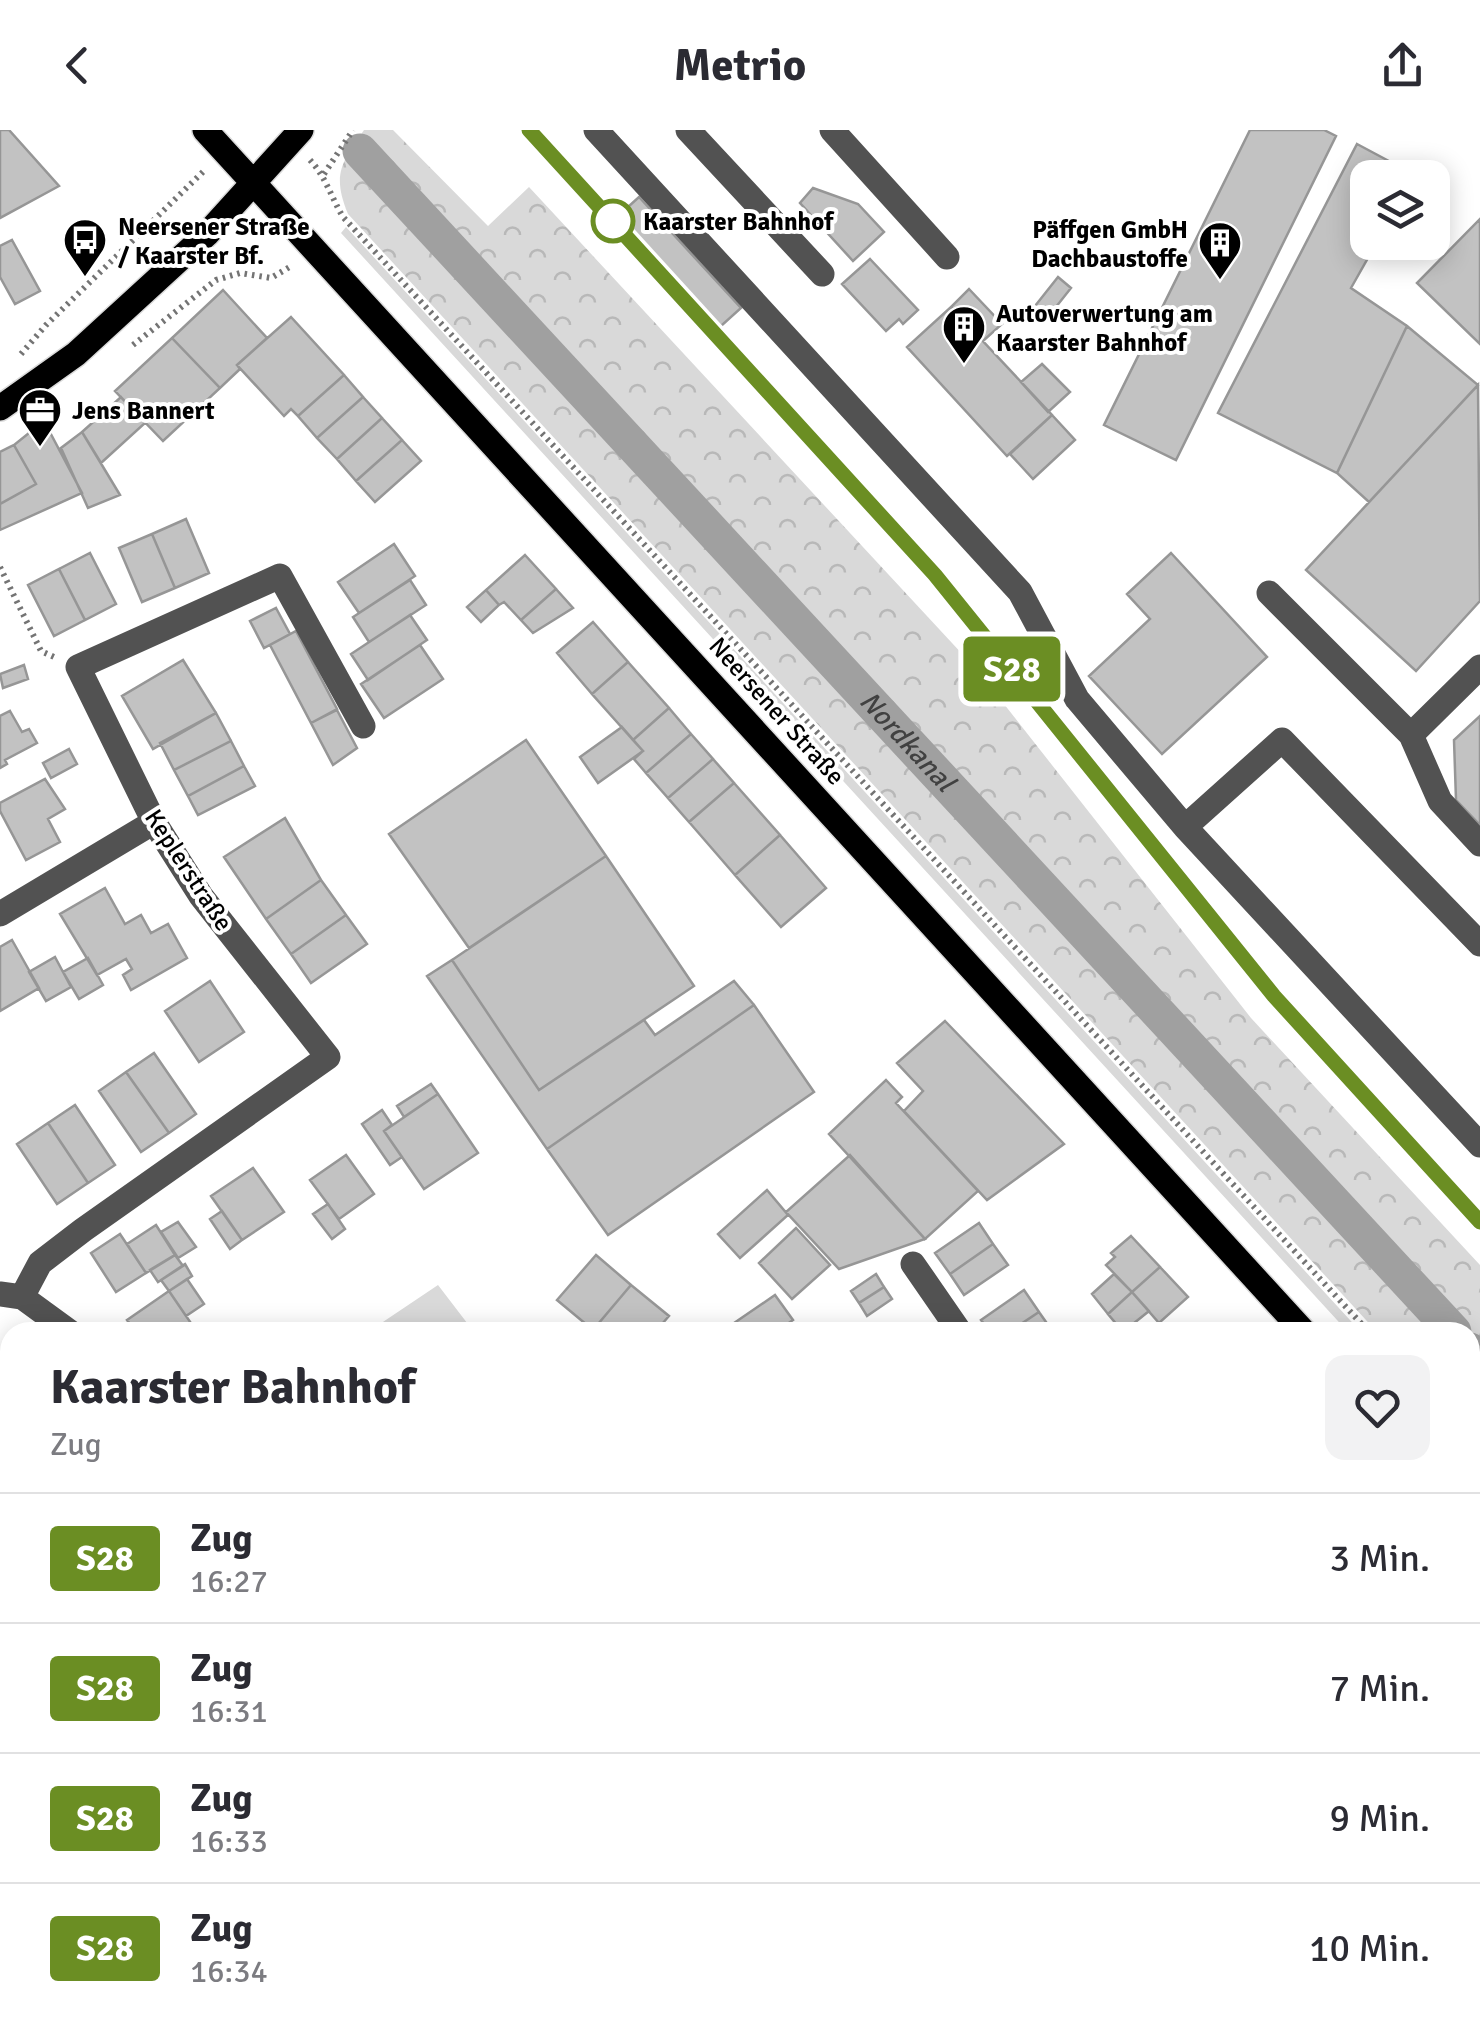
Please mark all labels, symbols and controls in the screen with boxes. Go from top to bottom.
icon: back [50,38,105,93]
text: Metrio [674,38,806,93]
icon: share [1375,38,1430,93]
map controls [1350,160,1450,260]
button: layers [1350,160,1450,260]
marker: Kaarster Bahnhof [592,200,634,242]
place label: Kaarster Bahnhof [643,206,835,237]
place label: Neersener Straße / Kaarster Bf. [118,211,310,271]
place label: Päffgen GmbH Dachbaustoffe [1031,214,1188,274]
bus stop icon: Neersener Straße / Kaarster Bf. [62,217,108,278]
building icon: Päffgen GmbH Dachbaustoffe [1197,220,1243,281]
place label: Autoverwertung am Kaarster Bahnhof [996,298,1213,358]
building icon: Autoverwertung am Kaarster Bahnhof [941,304,987,365]
office icon: Jens Bannert [17,387,63,448]
place label: Jens Bannert [72,395,215,426]
street label: Neersener Straße [703,631,851,791]
line badge: S28 [954,636,1070,702]
text: S28 [983,648,1041,691]
water label: Nordkanal [852,684,963,800]
street label: Keplerstraße [138,803,240,937]
button: heart [1325,1355,1430,1460]
text: Kaarster Bahnhof [50,1358,415,1417]
text: Zug [50,1425,102,1464]
text: Zug [190,1515,253,1562]
text: 3 Min. [1329,1535,1430,1582]
text: S28 [76,1537,134,1580]
text: 16:27 [190,1562,268,1601]
text: Zug [190,1645,253,1692]
text: 7 Min. [1329,1665,1430,1712]
text: S28 [76,1667,134,1710]
text: 16:31 [190,1692,268,1731]
text: Zug [190,1775,253,1822]
text: 9 Min. [1329,1795,1430,1842]
text: S28 [76,1797,134,1840]
text: 16:33 [190,1822,268,1861]
text: Zug [190,1905,253,1952]
text: 10 Min. [1309,1925,1430,1972]
text: S28 [76,1927,134,1970]
text: 16:34 [190,1952,268,1991]

